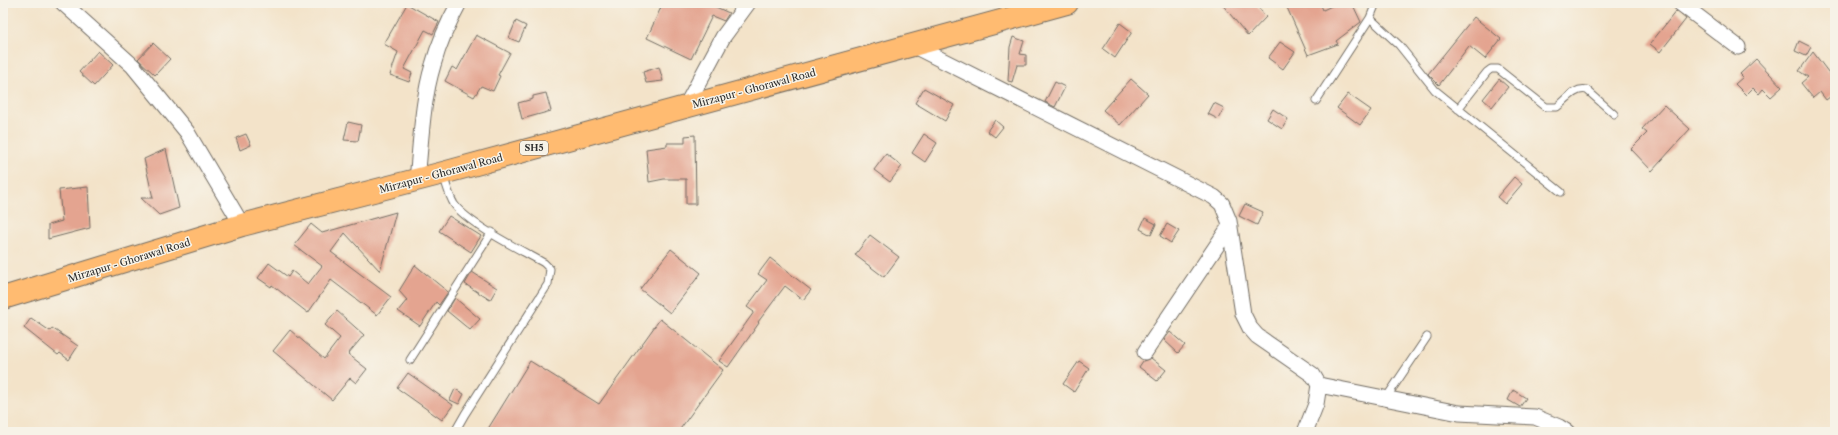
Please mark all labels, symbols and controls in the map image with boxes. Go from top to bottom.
street label: Mirzapur - Ghorawal Road [691,66,817,111]
road number: SH5 [520,141,548,155]
street label: Mirzapur - Ghorawal Road [378,151,504,196]
street label: Mirzapur - Ghorawal Road [66,236,192,285]

